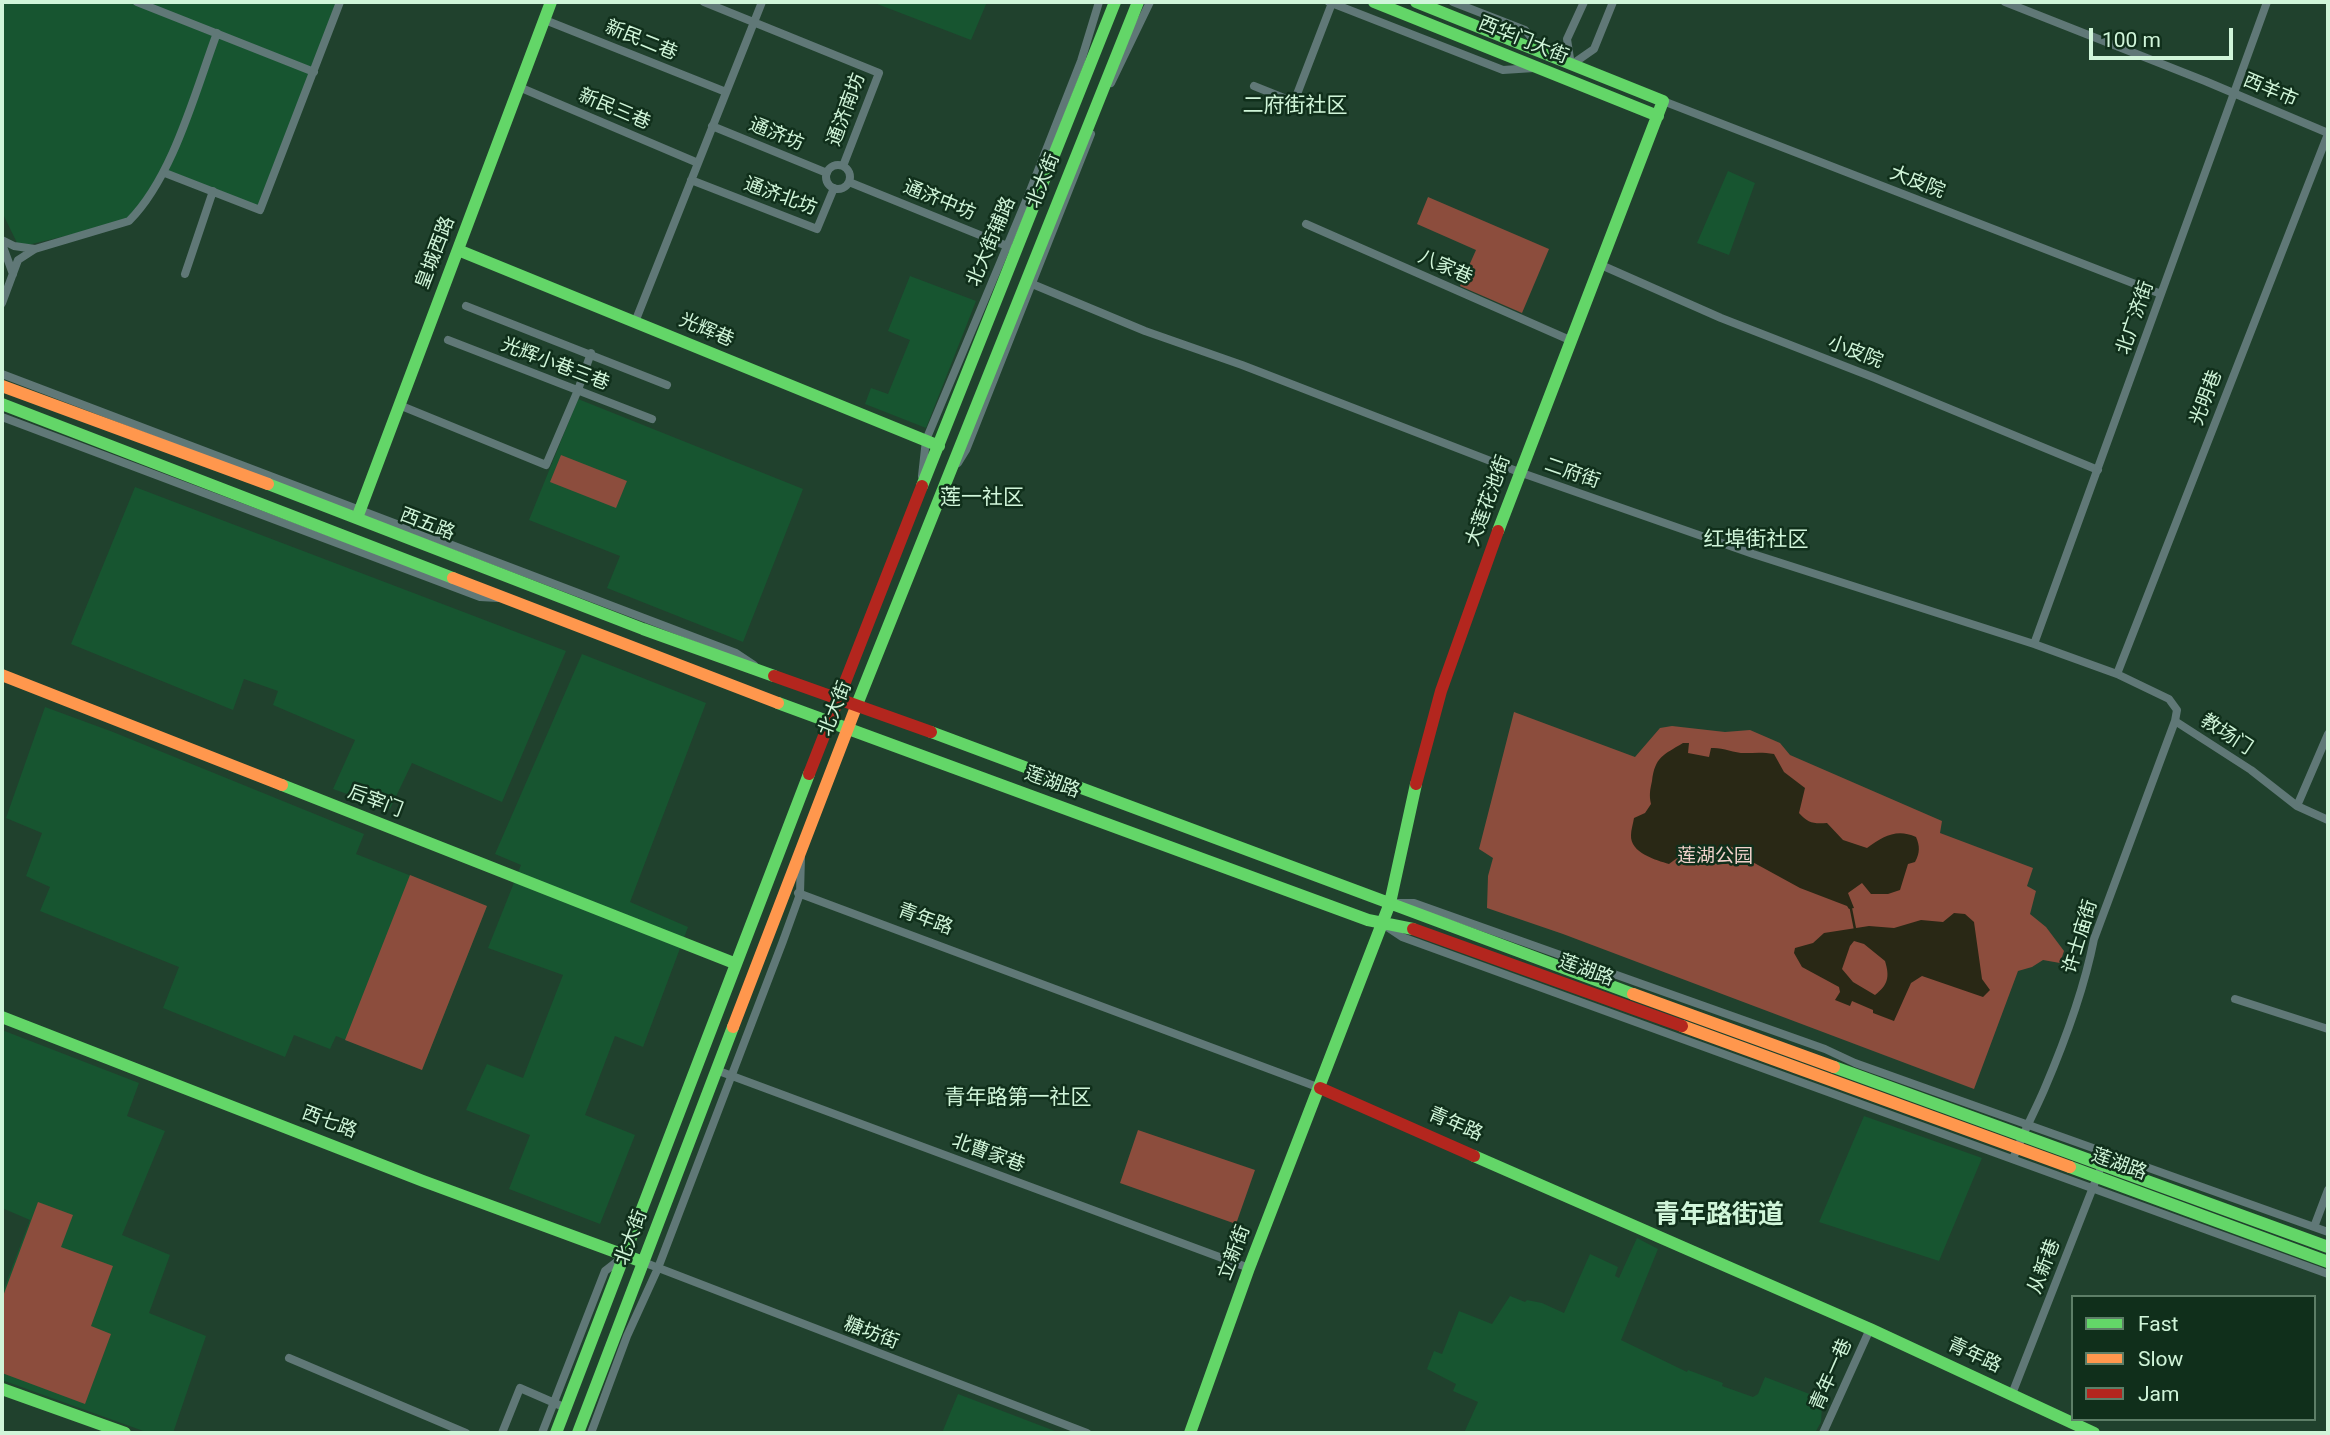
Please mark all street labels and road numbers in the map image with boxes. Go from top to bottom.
street label: 西华门大街 [1475,13,1571,69]
street label: 新民二巷 [601,16,681,66]
street label: 西羊市 [2239,69,2301,113]
street label: 通济南坊 [823,70,871,150]
street label: 新民三巷 [575,85,653,135]
street label: 通济坊 [745,114,807,156]
street label: 北大街 [1023,150,1065,212]
street label: 大皮院 [1886,162,1948,204]
street label: 通济北坊 [740,173,820,221]
street label: 通济中坊 [899,176,979,226]
street label: 北大街辅路 [963,194,1021,290]
street label: 皇城西路 [412,213,460,293]
street label: 八家巷 [1414,246,1476,290]
street label: 北广济街 [2113,278,2159,358]
street label: 光辉巷 [675,309,737,353]
street label: 小皮院 [1824,332,1886,374]
street label: 光辉小巷三巷 [498,334,612,396]
street label: 光明巷 [2186,367,2228,429]
street label: 大莲花池街 [1462,452,1516,550]
street label: 二府街 [1541,454,1603,494]
street label: 西五路 [396,504,458,546]
street label: 北大街 [815,678,857,740]
street label: 教场门 [2196,710,2256,760]
street label: 莲湖路 [1021,763,1083,803]
street label: 后宰门 [344,781,406,823]
street label: 许士庙街 [2059,897,2103,977]
street label: 青年路 [894,900,956,940]
street label: 莲湖路 [1555,951,1617,991]
street label: 西七路 [298,1102,360,1144]
street label: 青年路 [1424,1103,1486,1147]
street label: 北曹家巷 [948,1130,1028,1178]
street label: 莲湖路 [2088,1145,2150,1185]
street label: 北大街 [611,1207,653,1269]
street label: 立新街 [1214,1222,1256,1284]
street label: 从新巷 [2024,1236,2066,1298]
street label: 糖坊街 [840,1313,902,1355]
street label: 青年路 [1943,1334,2005,1378]
street label: 青年一巷 [1806,1336,1858,1414]

